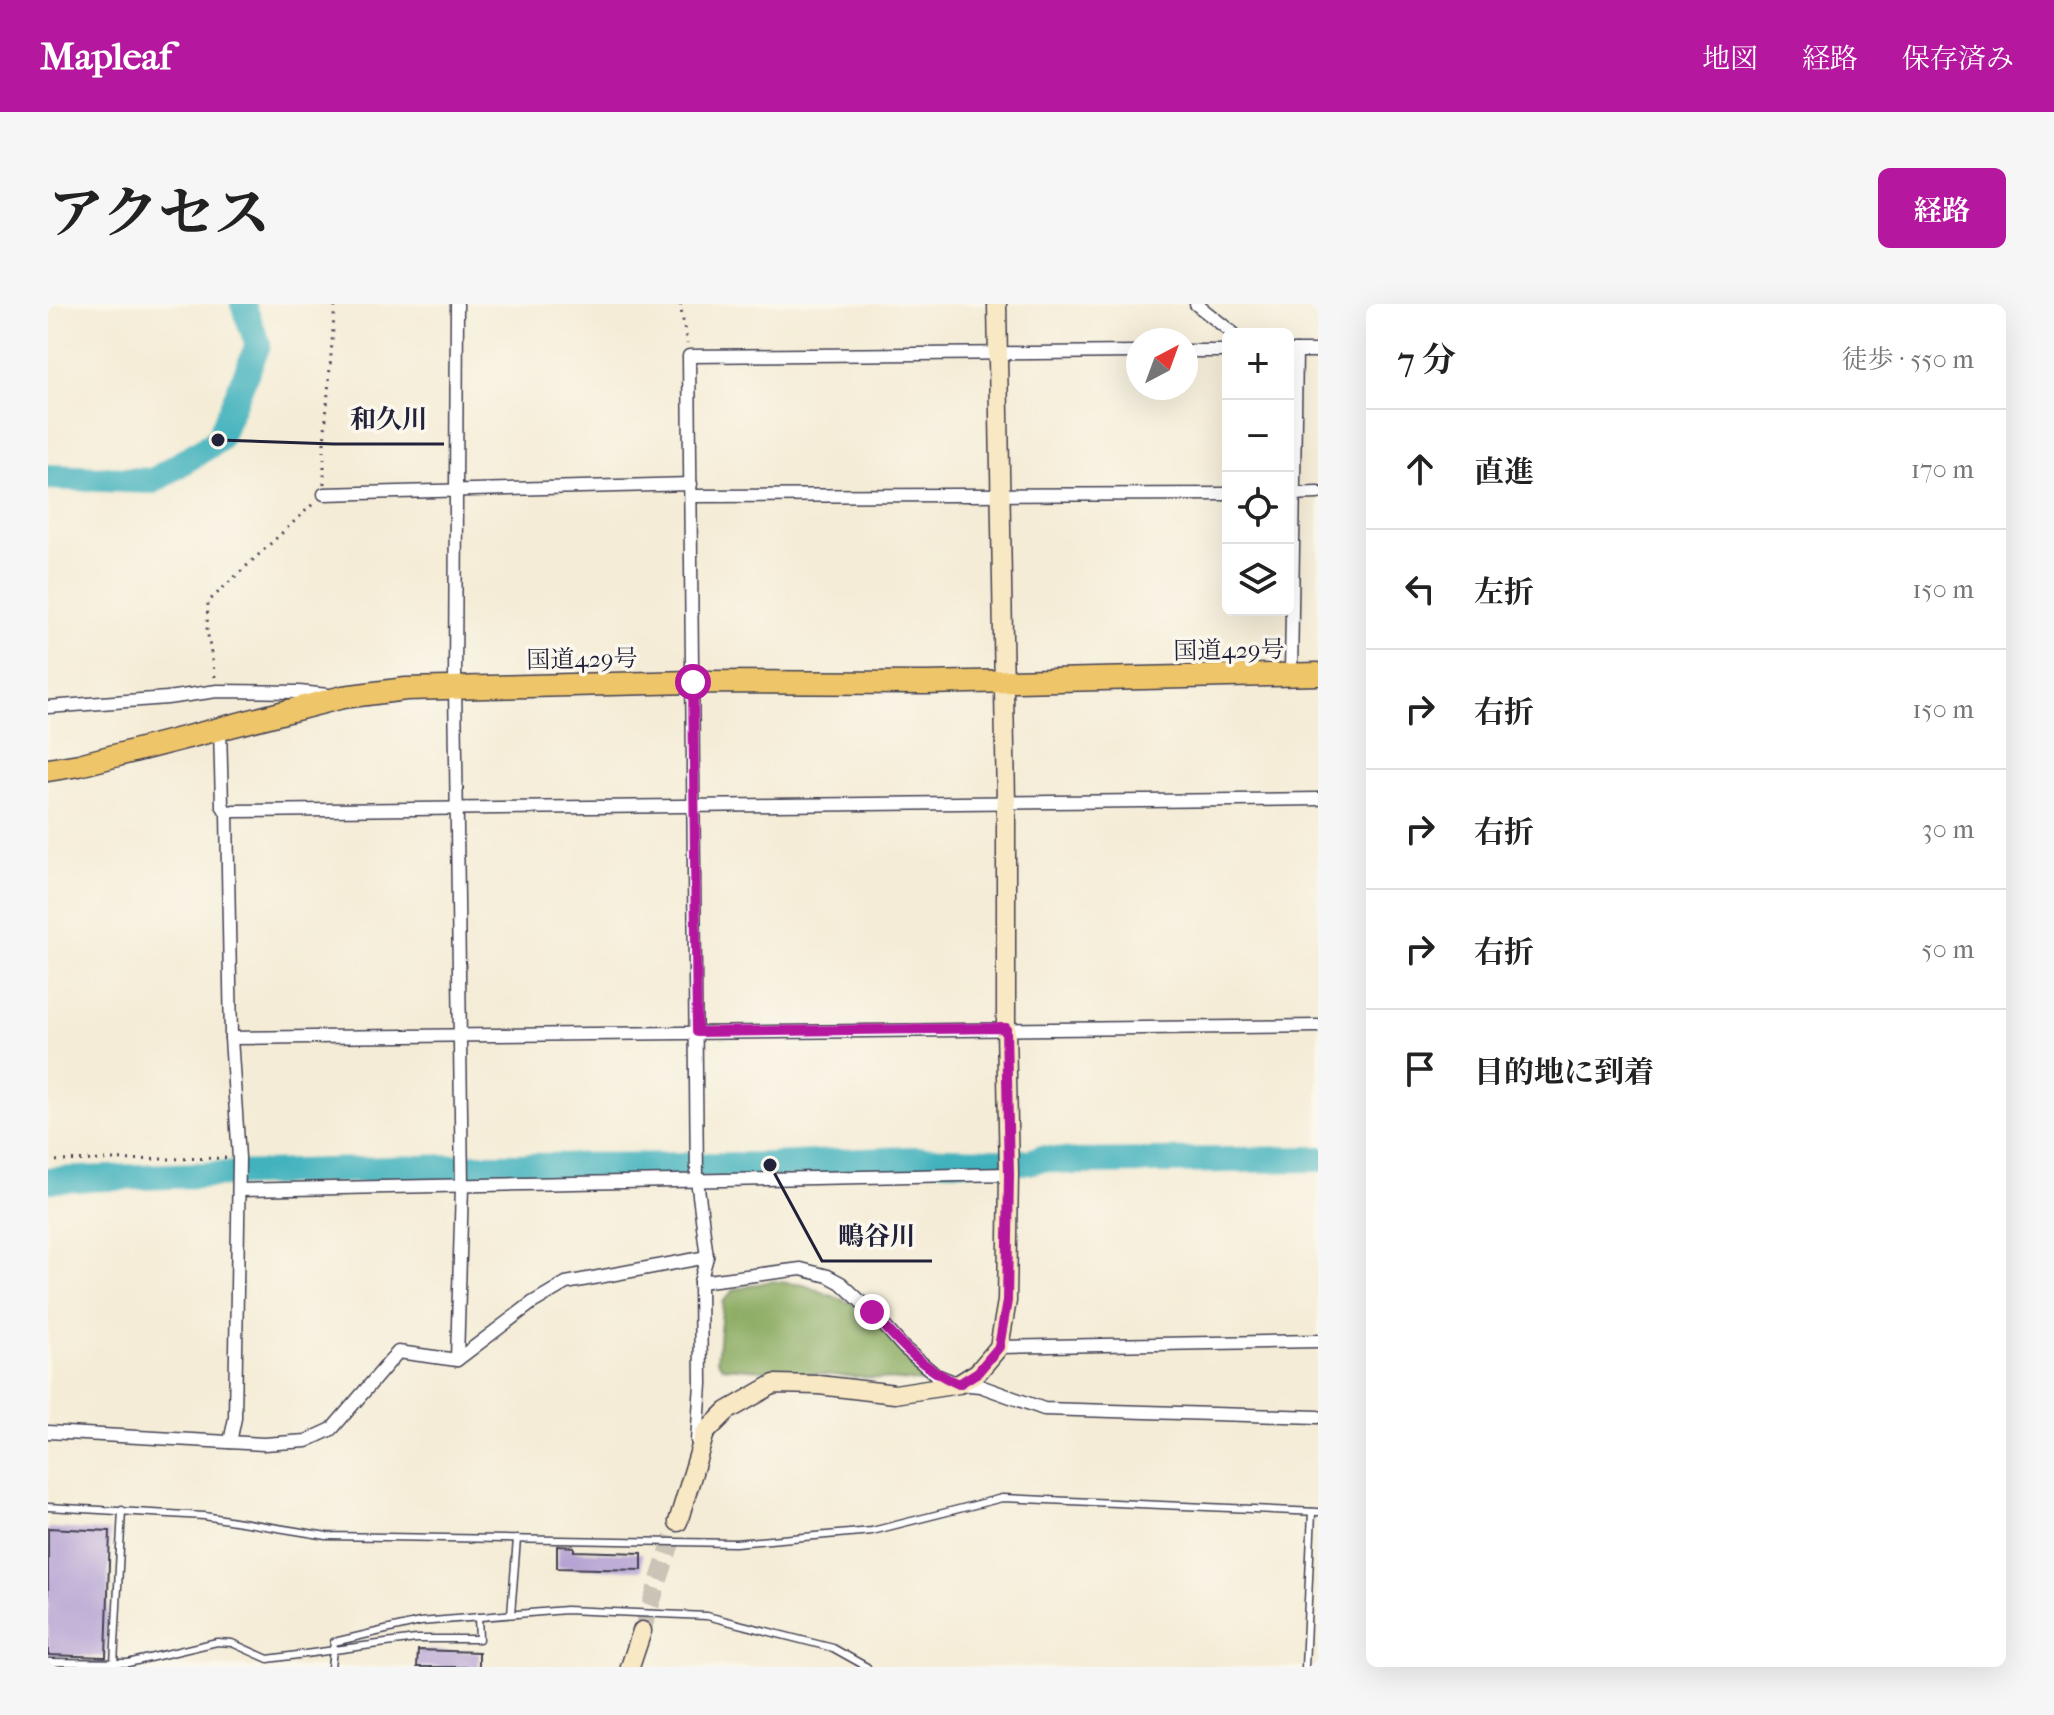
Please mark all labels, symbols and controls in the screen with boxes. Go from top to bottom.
text: Mapleaf [40,34,172,79]
text: 地図 [1702,42,1758,75]
text: 経路 [1802,42,1858,75]
text: 保存済み [1902,42,2014,75]
button: 経路 [1878,168,2006,248]
text: アクセス [48,181,270,246]
north arrow [1126,328,1198,400]
map controls [1222,328,1294,616]
button: + [1222,328,1294,400]
text: 7 分 [1398,340,1456,380]
text: 徒歩 · 550 m [1842,344,1974,375]
callout: 和久川 [334,394,444,444]
button: − [1222,400,1294,472]
text: 和久川 [350,404,428,435]
icon: ahead [1398,447,1442,491]
text: 170 m [1911,454,1974,485]
text: 直進 [1474,455,1534,490]
button: locate [1222,472,1294,544]
button: layers [1222,544,1294,616]
icon: left [1398,567,1442,611]
text: 150 m [1912,574,1974,605]
text: 左折 [1474,575,1534,610]
street label: 国道429号 [1173,635,1285,665]
street label: 国道429号 [526,644,638,674]
route start [675,664,711,700]
icon: right [1398,687,1442,731]
text: 150 m [1912,694,1974,725]
text: 右折 [1474,695,1534,730]
icon: right [1398,807,1442,851]
text: 30 m [1922,814,1974,845]
text: 右折 [1474,815,1534,850]
icon: right [1398,927,1442,971]
text: 50 m [1921,934,1974,965]
text: 右折 [1474,935,1534,970]
icon: arrive [1398,1047,1442,1091]
text: 目的地に到着 [1474,1055,1654,1090]
callout: 鴫谷川 [822,1211,932,1261]
text: 鴫谷川 [838,1221,916,1252]
route end [854,1294,890,1330]

